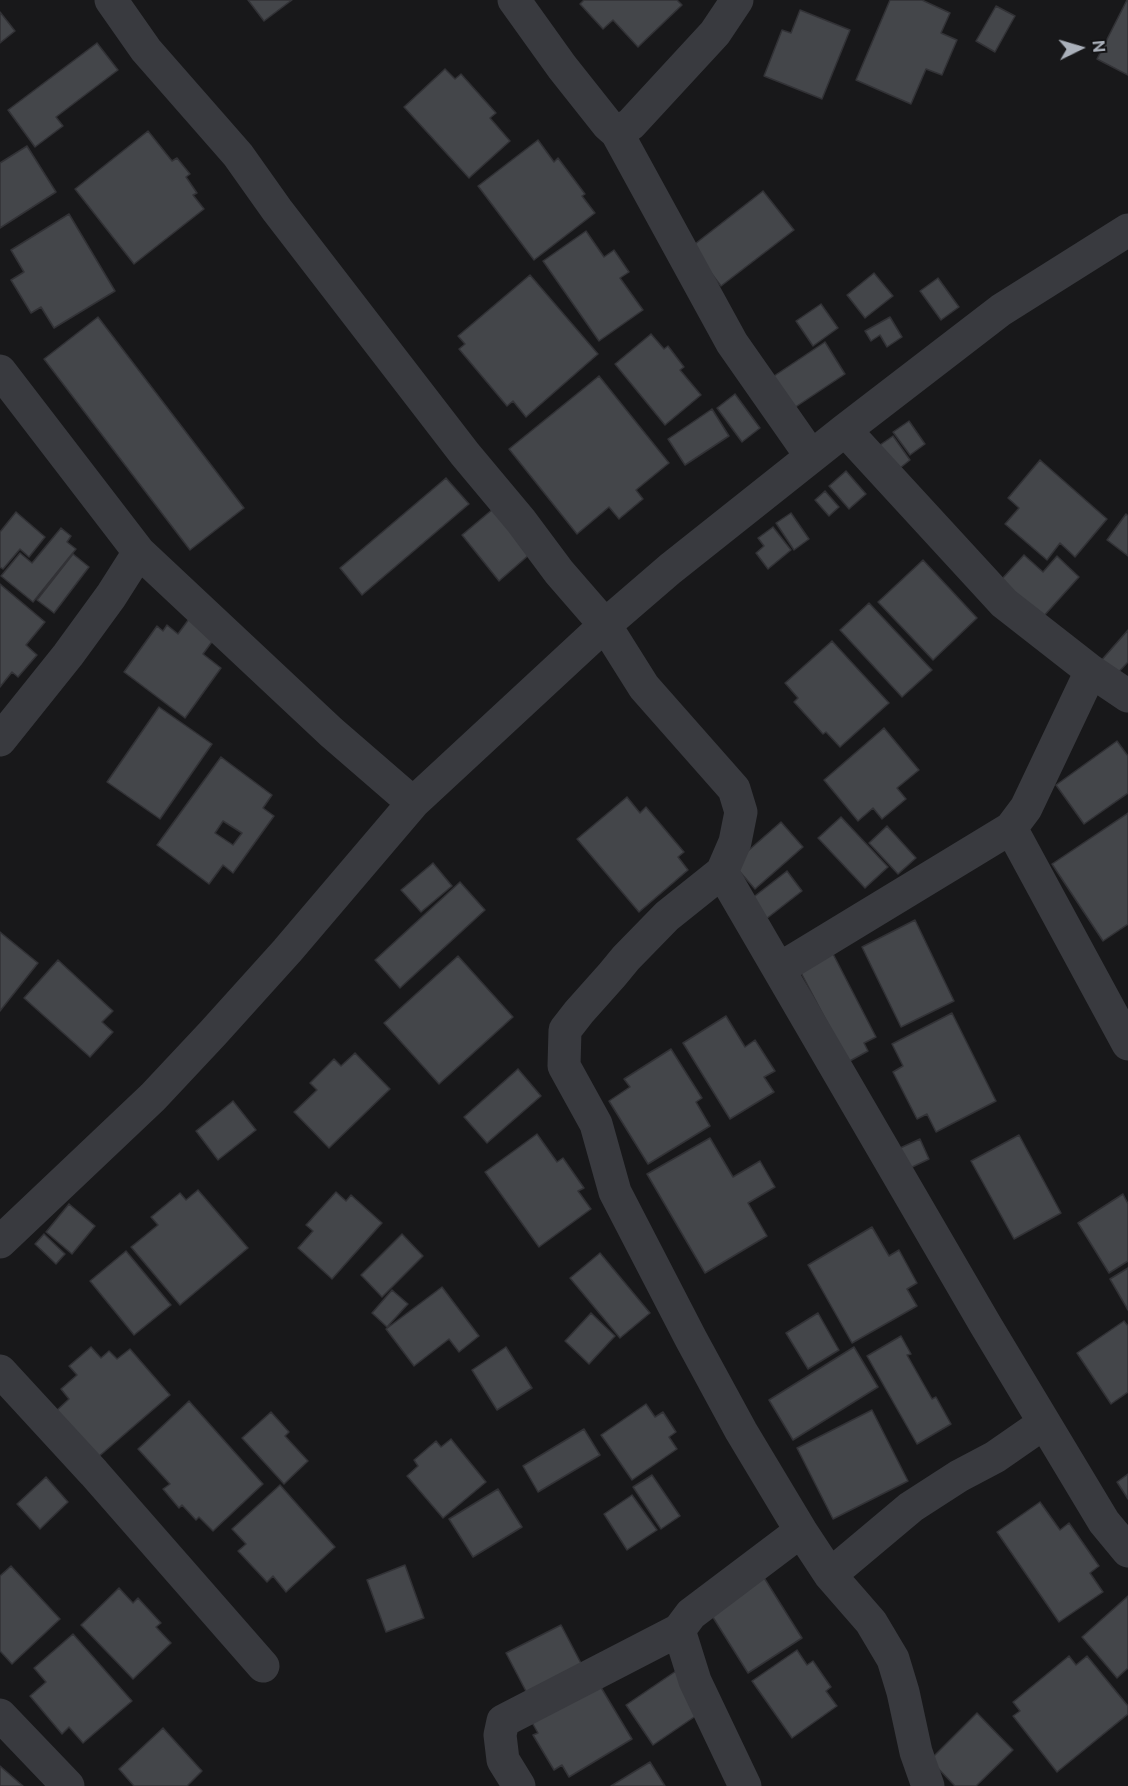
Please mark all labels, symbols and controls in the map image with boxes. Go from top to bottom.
north arrow [1050,18,1110,78]
text: N [1088,39,1108,53]

